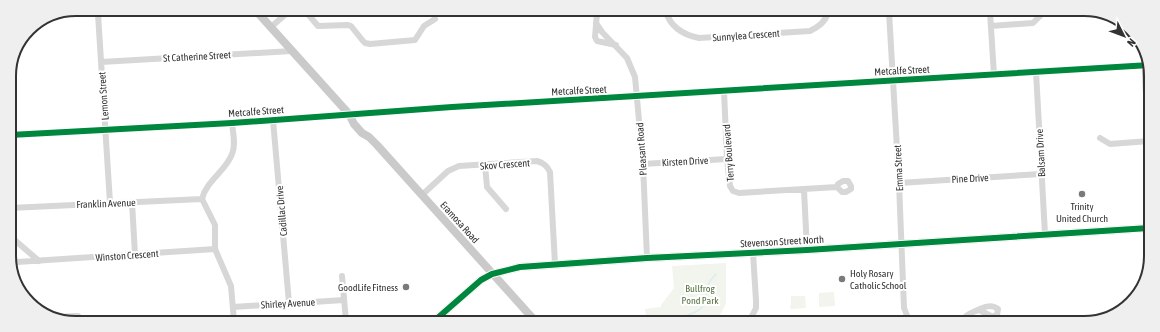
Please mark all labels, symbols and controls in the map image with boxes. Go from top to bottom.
north arrow [1104,16,1144,56]
street label: Sunnylea Crescent [712,28,780,43]
text: N [1125,36,1138,49]
street label: St Catherine Street [163,49,231,64]
street label: Metcalfe Street [874,64,930,77]
street label: Lemon Street [96,71,111,121]
street label: Metcalfe Street [551,84,607,97]
street label: Metcalfe Street [228,104,284,119]
street label: Pleasant Road [634,122,649,176]
street label: Terry Boulevard [721,124,736,182]
street label: Balsam Drive [1034,128,1047,177]
street label: Emma Street [892,144,905,192]
street label: Kirsten Drive [661,155,709,168]
street label: Skov Crescent [480,157,530,172]
street label: Pine Drive [951,172,989,185]
street label: Cadillac Drive [274,185,289,237]
marker: Trinity United Church [1077,189,1087,199]
street label: Franklin Avenue [76,197,136,210]
street label: Eramosa Road [438,199,481,246]
place label: Trinity United Church [1056,201,1108,224]
street label: Stevenson Street North [740,234,824,249]
street label: Winston Crescent [95,248,159,263]
place label: Holy Rosary Catholic School [850,268,907,291]
marker: Holy Rosary Catholic School [837,274,847,284]
place label: GoodLife Fitness [338,282,398,293]
marker: GoodLife Fitness [401,282,411,292]
park label: Bullfrog Pond Park [681,283,719,306]
street label: Shirley Avenue [261,297,316,310]

